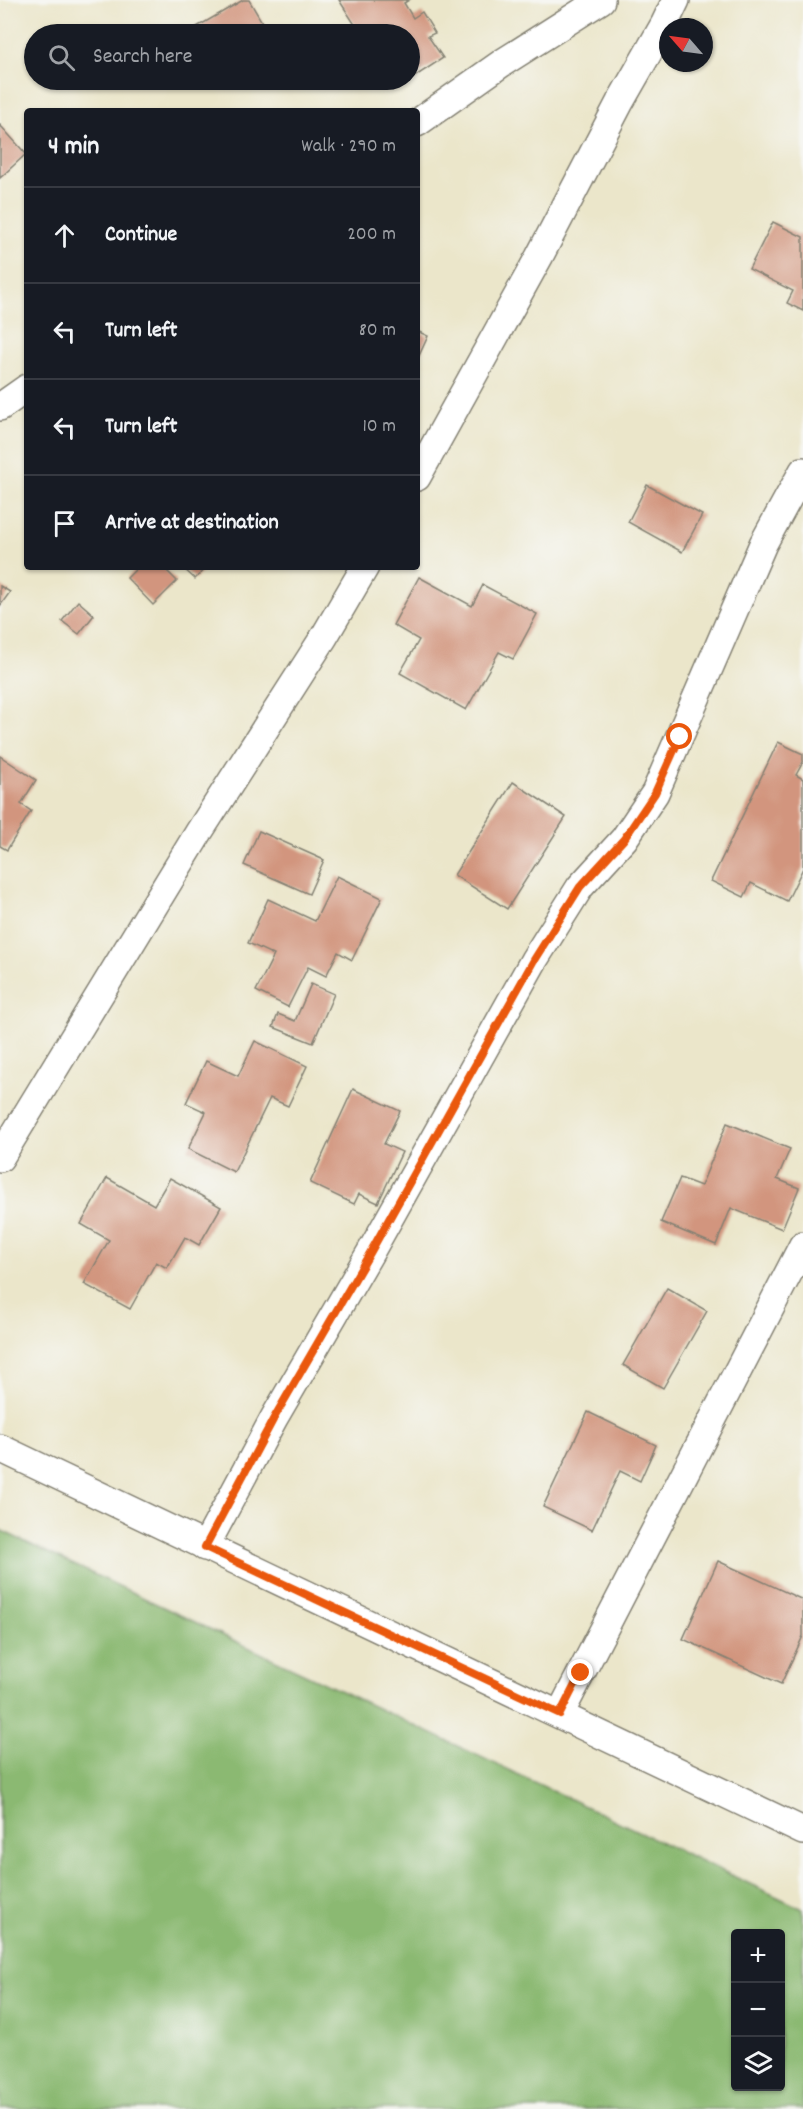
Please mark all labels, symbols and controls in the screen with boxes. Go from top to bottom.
north arrow [659,18,713,72]
search box [24,24,420,90]
icon: search [45,41,78,74]
text: Search here [93,42,192,73]
text: 4 min [48,129,99,166]
text: Walk · 290 m [301,133,396,161]
icon: ahead [48,219,81,252]
text: Continue [105,220,177,251]
text: 200 m [347,221,396,249]
icon: left [48,315,81,348]
text: Turn left [105,316,177,347]
text: 80 m [359,317,396,345]
icon: left [48,411,81,444]
text: Turn left [105,412,177,443]
text: 10 m [362,413,396,441]
icon: arrive [48,507,81,540]
text: Arrive at destination [105,508,279,539]
route start [666,723,692,749]
route end [567,1659,593,1685]
map controls [731,1929,785,2091]
button: + [731,1929,785,1983]
button: − [731,1983,785,2037]
button: layers [731,2037,785,2091]

